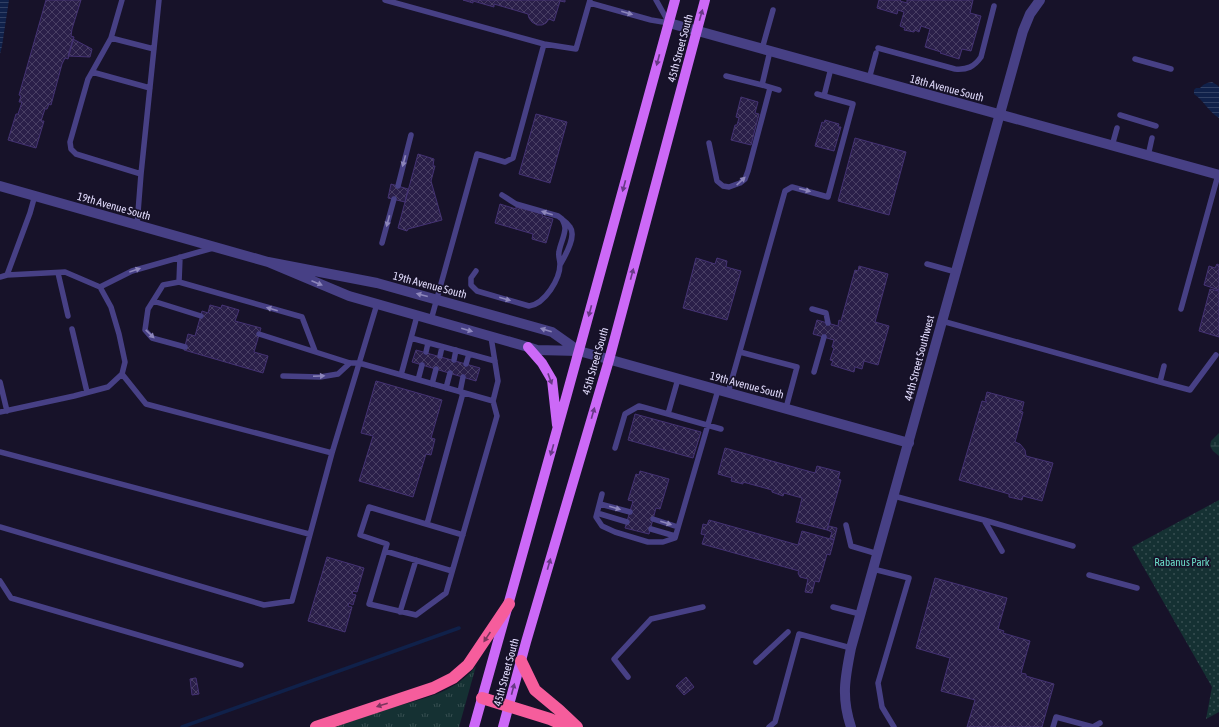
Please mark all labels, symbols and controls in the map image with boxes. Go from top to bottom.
one-way arrow [698,9,704,21]
one-way arrow [621,11,633,17]
street label: 45th Street South [665,13,695,83]
one-way arrow [655,54,661,67]
street label: 18th Avenue South [909,72,985,104]
one-way arrow [401,155,407,167]
one-way arrow [736,176,746,186]
one-way arrow [621,180,627,192]
one-way arrow [799,187,811,193]
street label: 19th Avenue South [76,190,152,222]
one-way arrow [540,210,552,216]
one-way arrow [385,216,391,228]
one-way arrow [129,267,141,273]
one-way arrow [629,268,635,280]
street label: 19th Avenue South [392,269,468,301]
one-way arrow [311,279,323,286]
one-way arrow [415,292,427,298]
one-way arrow [500,296,512,302]
one-way arrow [266,306,278,312]
one-way arrow [587,306,593,318]
street label: 44th Street Southwest [902,314,936,402]
street label: 45th Street South [580,326,610,396]
one-way arrow [462,327,474,333]
one-way arrow [540,327,552,333]
one-way arrow [145,330,155,339]
street label: 19th Avenue South [709,369,785,401]
one-way arrow [313,373,326,379]
one-way arrow [547,373,553,385]
one-way arrow [590,407,596,419]
one-way arrow [549,444,555,456]
one-way arrow [609,505,621,511]
one-way arrow [660,520,672,526]
park label: Rabanus Park [1154,556,1210,568]
one-way arrow [546,558,552,570]
one-way arrow [483,631,491,642]
street label: 45th Street South [491,637,521,707]
one-way arrow [511,683,517,696]
one-way arrow [376,702,388,708]

